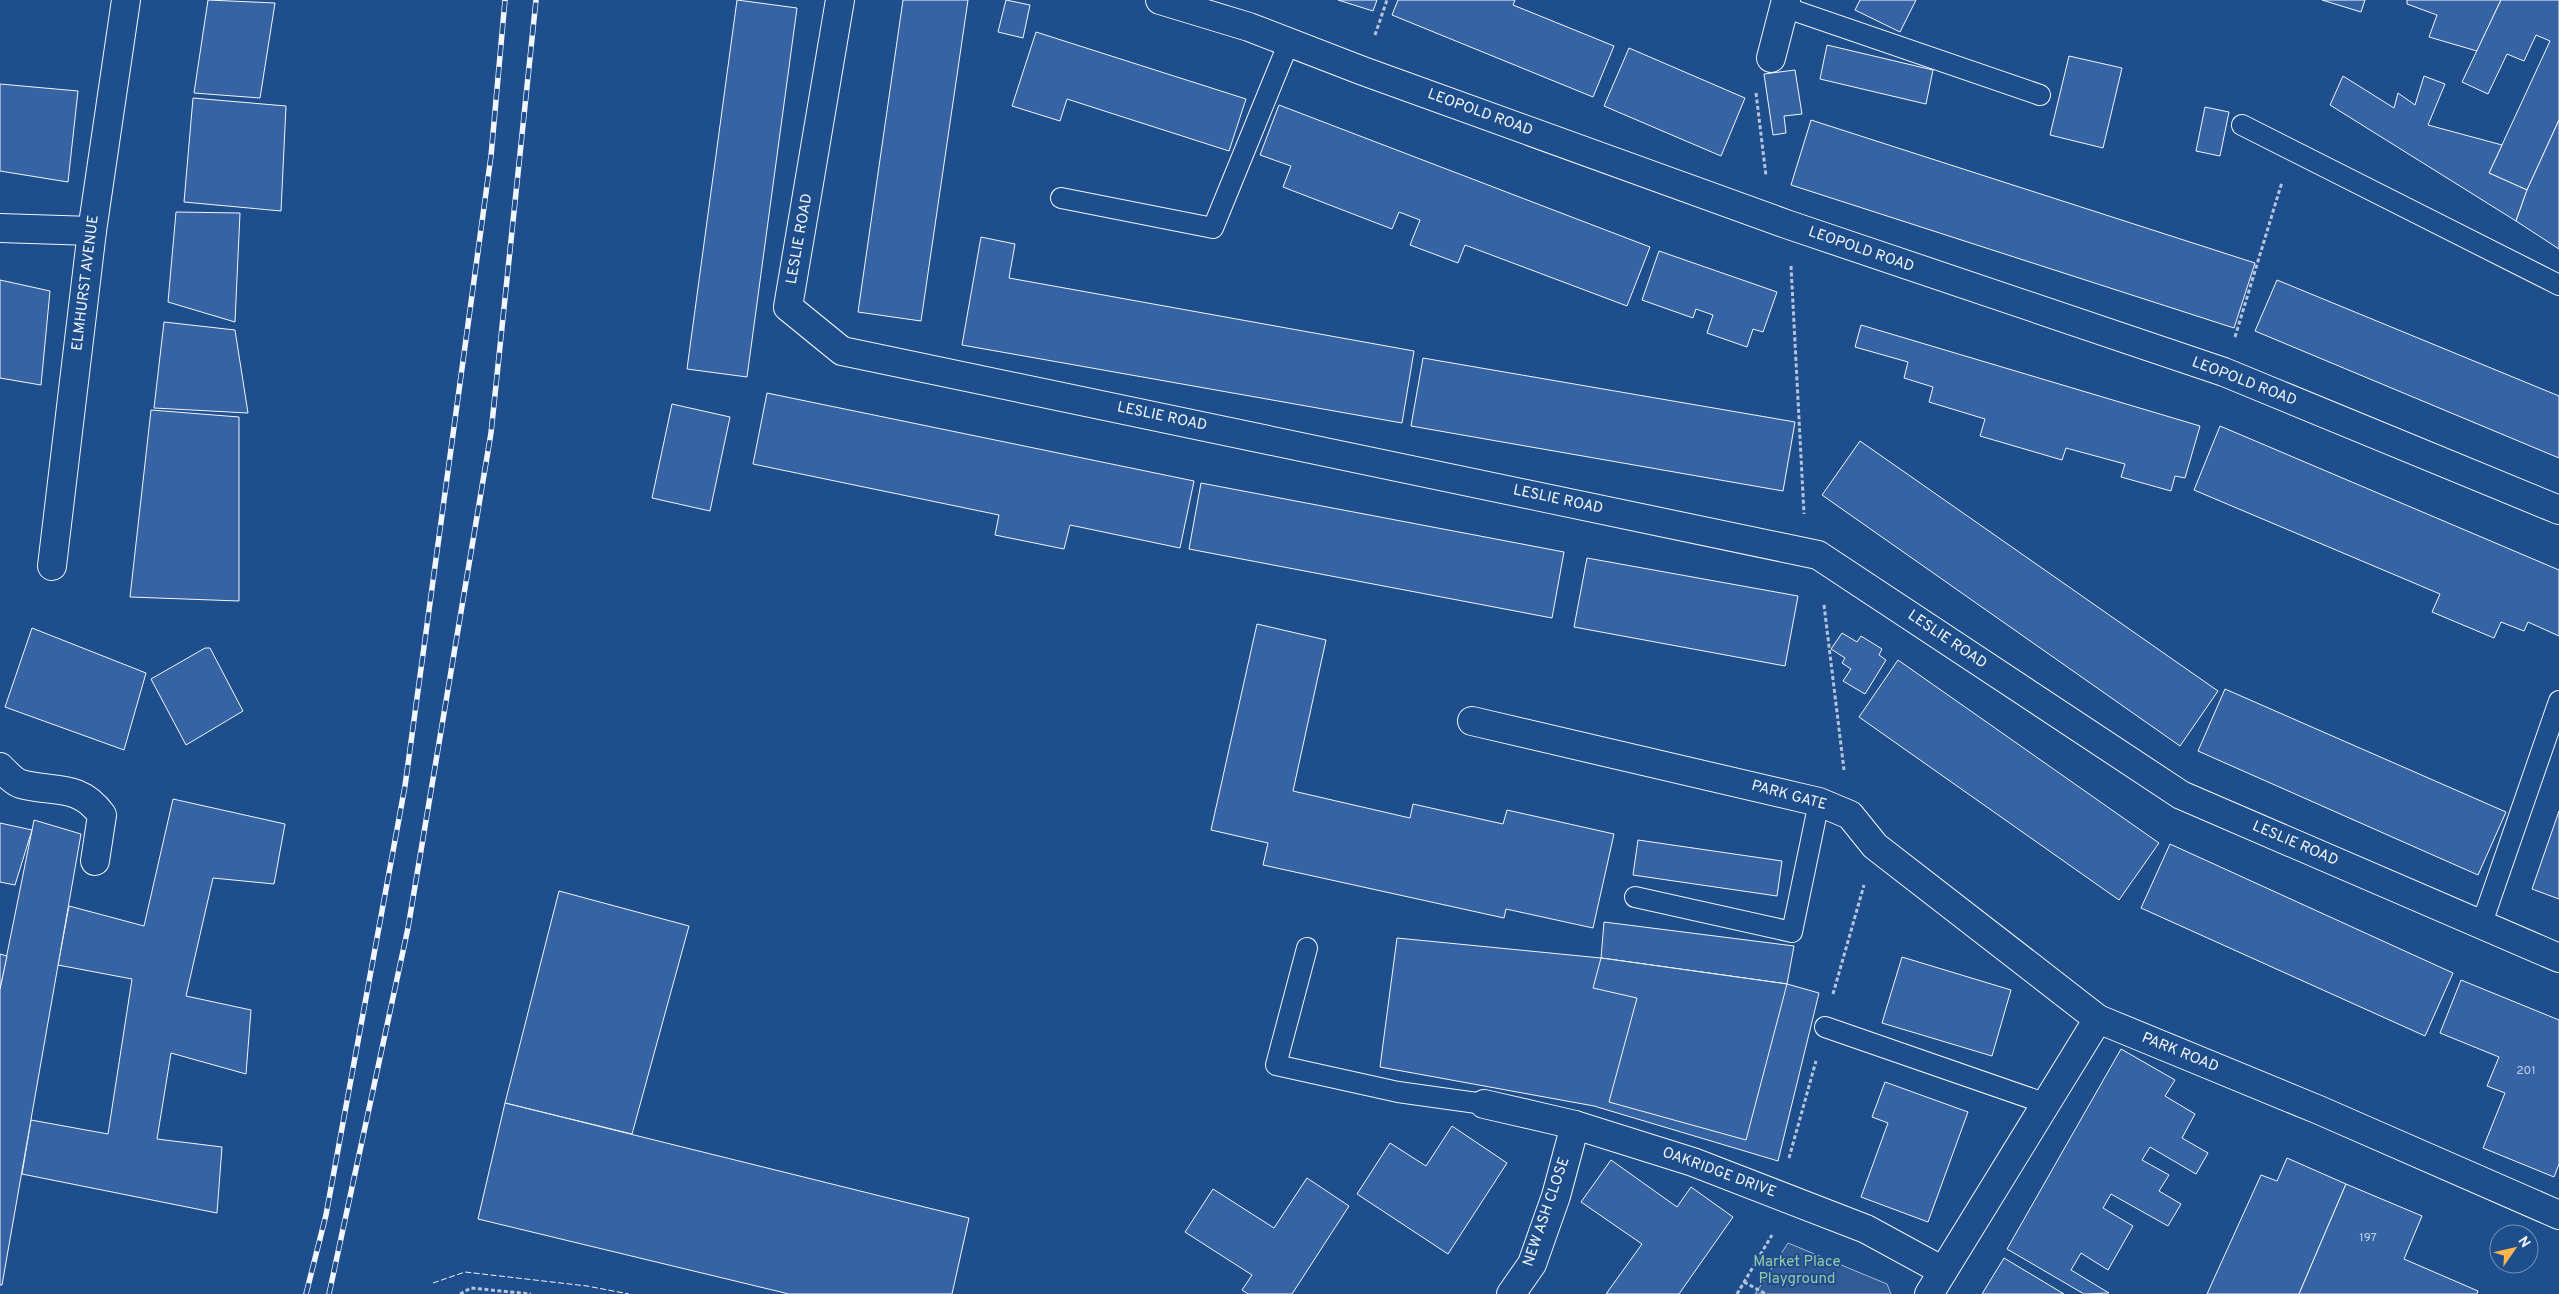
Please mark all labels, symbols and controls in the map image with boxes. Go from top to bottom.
street label: LEOPOLD ROAD [1425,85,1535,141]
street label: LESLIE ROAD [783,192,817,286]
street label: ELMHURST AVENUE [68,214,104,352]
street label: LEOPOLD ROAD [1805,223,1917,277]
street label: LEOPOLD ROAD [2189,353,2299,411]
street label: LESLIE ROAD [1115,398,1209,436]
street label: LESLIE ROAD [1511,481,1605,519]
street label: LESLIE ROAD [1904,606,1990,674]
street label: PARK GATE [1749,777,1829,815]
street label: LESLIE ROAD [2249,817,2341,871]
street label: PARK ROAD [2139,1029,2221,1077]
house number: 201 [2516,1063,2536,1079]
street label: OAKRIDGE DRIVE [1659,1144,1779,1202]
street label: NEW ASH CLOSE [1519,1155,1575,1269]
north arrow [2489,1224,2539,1274]
house number: 197 [2359,1230,2377,1246]
text: N [2514,1234,2533,1251]
park label: Market Place Playground [1753,1253,1841,1289]

